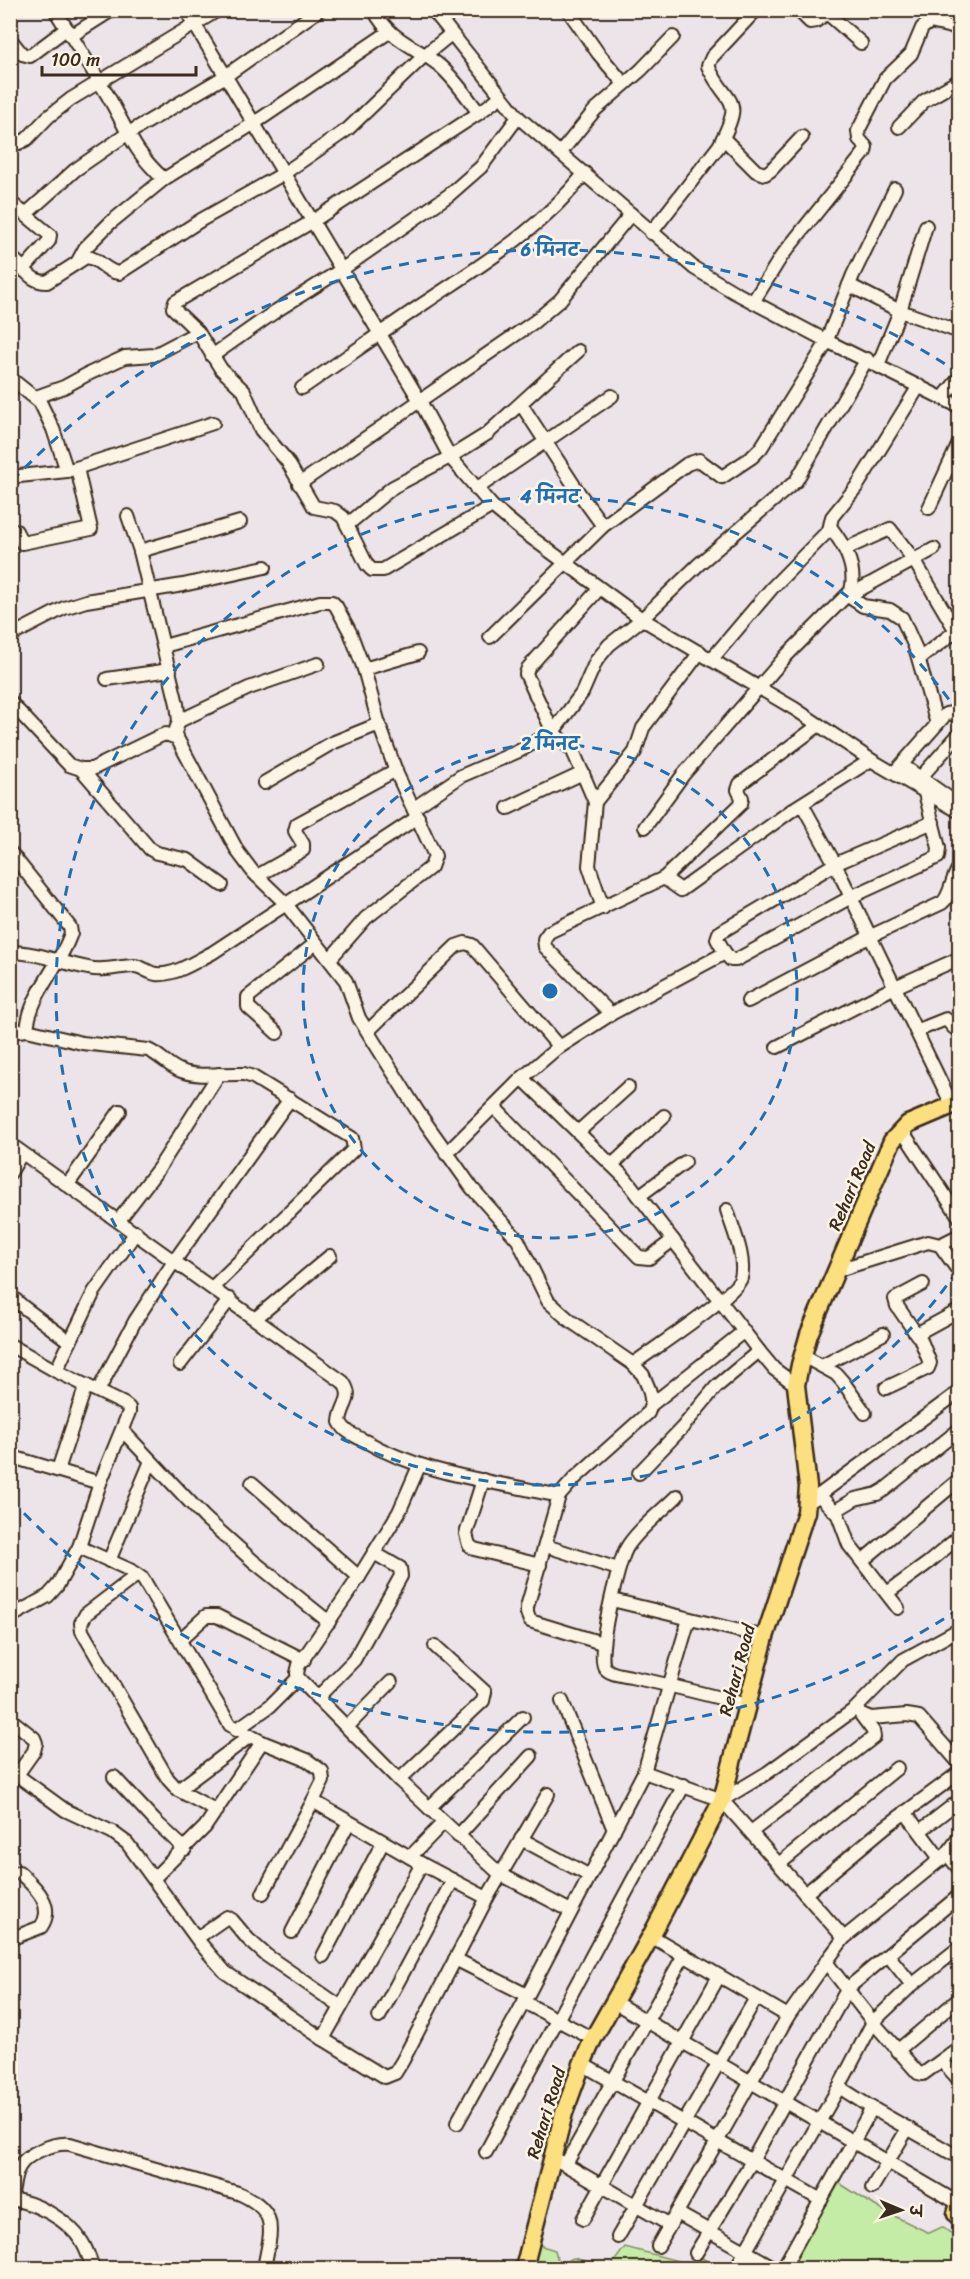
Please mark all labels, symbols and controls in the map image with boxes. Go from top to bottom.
scale bar [42,39,196,77]
text: 100 m [51,44,100,76]
text: 6 मिनट [520,234,582,266]
text: 4 मिनट [519,481,582,513]
text: 2 मिनट [520,728,582,760]
centre of rings [540,981,560,1001]
street label: Rehari Road [819,1135,886,1236]
street label: Rehari Road [709,1619,765,1720]
street label: Rehari Road [517,2062,576,2163]
north arrow [871,2180,931,2240]
text: उ [901,2203,930,2218]

